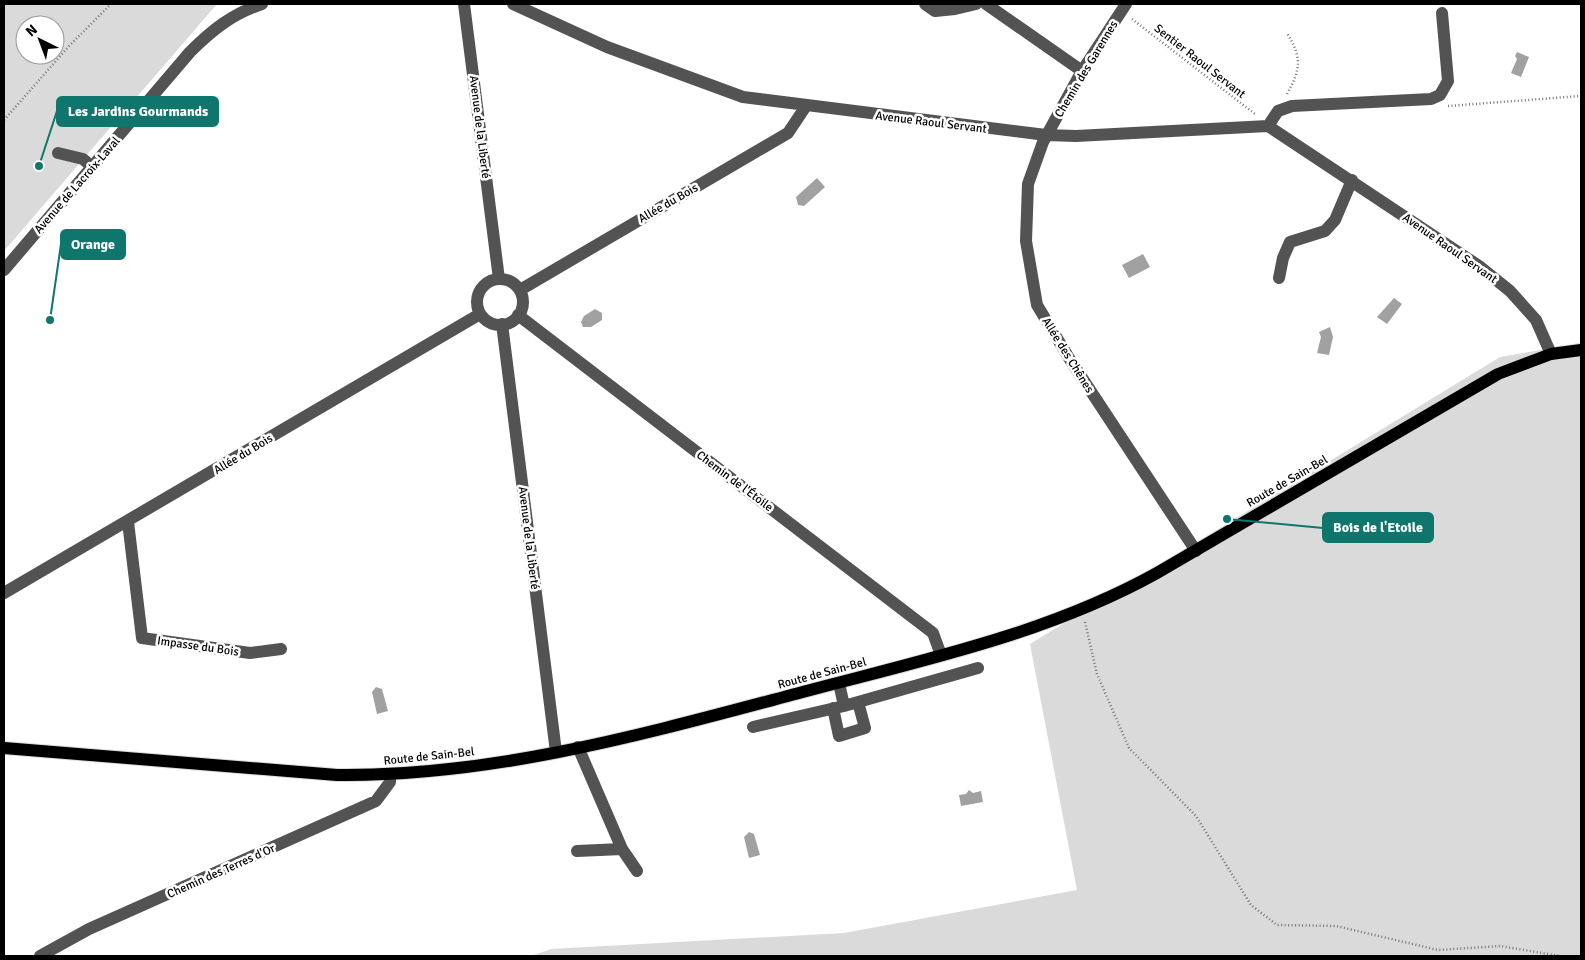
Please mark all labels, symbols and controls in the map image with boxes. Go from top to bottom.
north arrow [15,15,65,65]
street label: Chemin des Garennes [1052,18,1121,120]
text: N [22,21,41,40]
street label: Sentier Raoul Servant [1151,21,1248,102]
street label: Avenue de la Liberté [466,75,493,180]
callout: Les Jardins Gourmands [57,97,218,126]
text: Les Jardins Gourmands [68,103,208,120]
street label: Avenue Raoul Servant [874,108,987,137]
street label: Avenue de Lacroix-Laval [31,134,124,237]
street label: Allée du Bois [636,180,701,226]
street label: Avenue Raoul Servant [1400,210,1500,287]
callout: Orange [61,230,125,259]
text: Orange [71,236,115,253]
street label: Allée des Chênes [1038,315,1097,396]
street label: Allée du Bois [211,431,276,478]
street label: Chemin de l'Étoile [693,448,776,515]
street label: Route de Sain-Bel [1244,452,1331,511]
street label: Avenue de la Liberté [515,486,542,591]
callout: Bois de l'Etoile [1323,513,1433,542]
text: Bois de l'Etoile [1333,519,1423,536]
street label: Impasse du Bois [156,633,240,660]
street label: Route de Sain-Bel [776,654,869,693]
street label: Route de Sain-Bel [383,744,476,769]
street label: Chemin des Terres d'Or [165,841,278,902]

